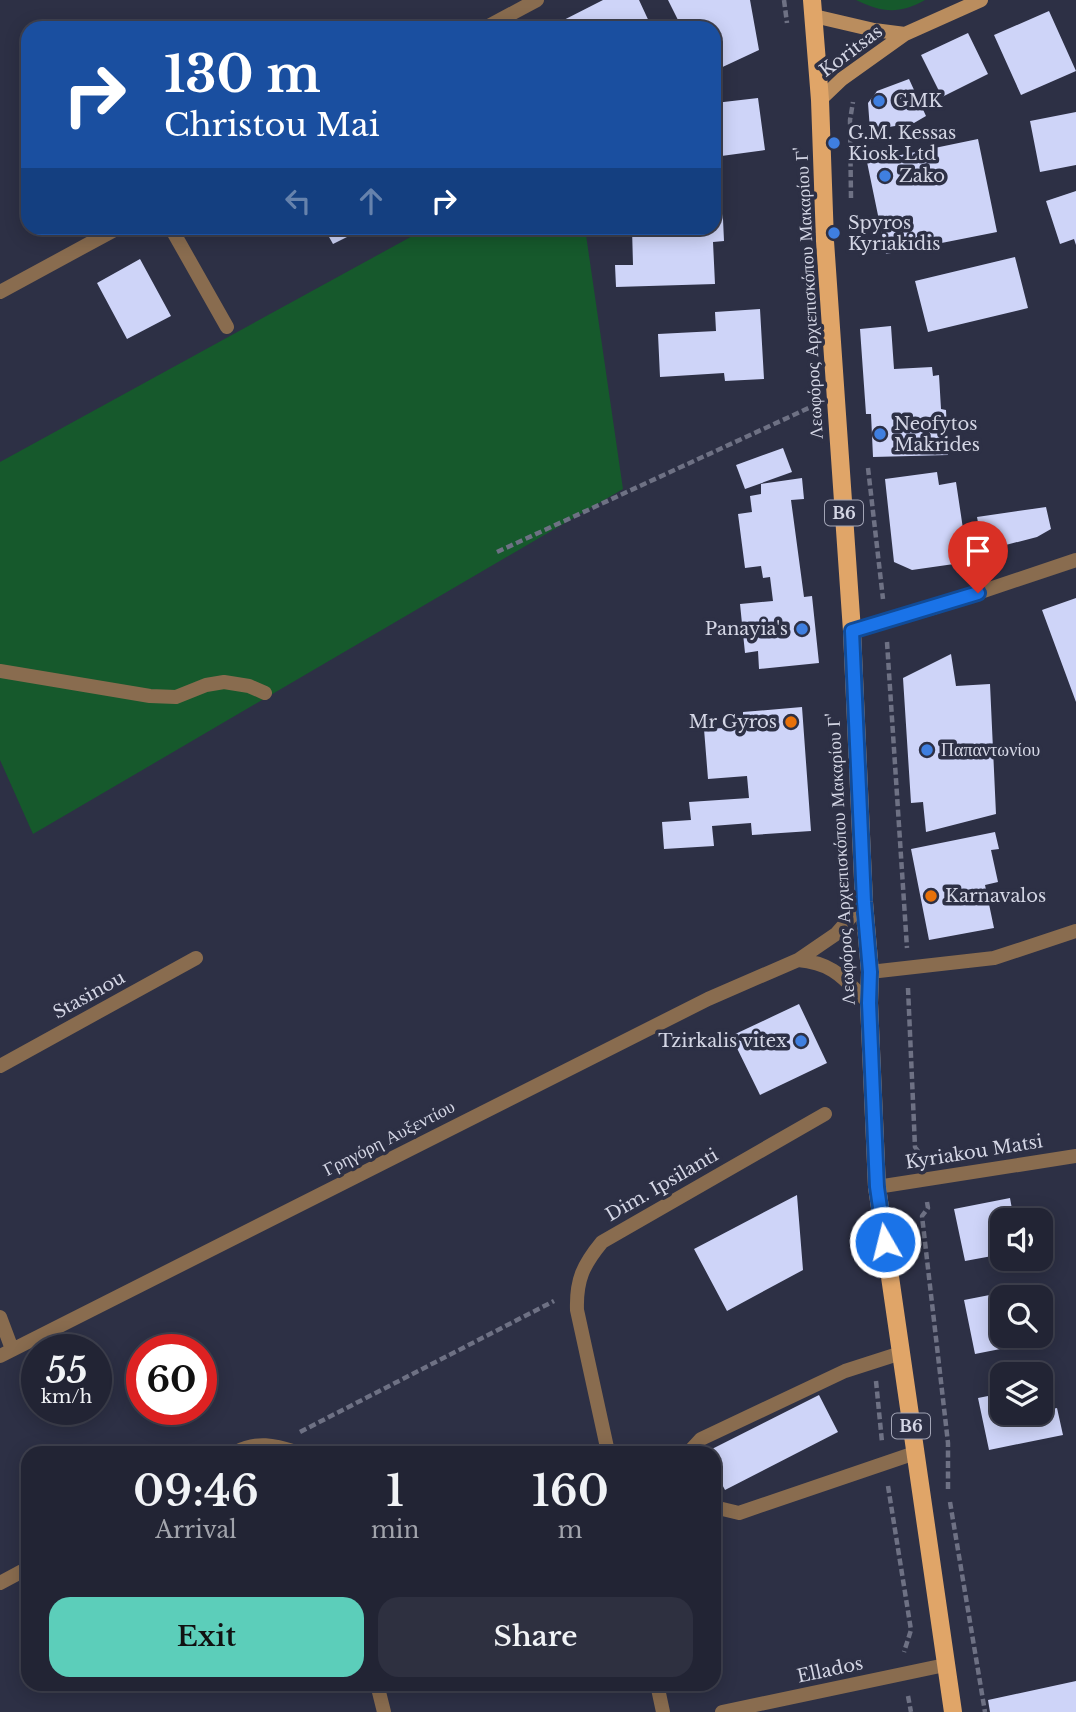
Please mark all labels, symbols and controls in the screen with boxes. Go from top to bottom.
street label: Koritsas [815,20,887,82]
text: 130 m [164,44,321,105]
icon: right [49,49,140,140]
place label: GMK [893,90,943,112]
marker: GMK [871,93,887,109]
text: Christou Mai [164,105,380,145]
place label: G.M. Kessas Kiosk Ltd [848,122,956,165]
marker: G.M. Kessas Kiosk Ltd [826,135,842,151]
street label: Λεωφόρος Αρχιεπισκόπου Μακαρίου Γ' [790,146,828,440]
place label: Zako [899,165,945,187]
marker: Zako [877,168,893,184]
icon: left [279,182,317,220]
icon: ahead [352,182,390,220]
icon: right [425,182,463,220]
place label: Spyros Kyriakidis [848,212,940,255]
marker: Spyros Kyriakidis [826,225,842,241]
place label: Neofytos Makrides [894,413,980,456]
marker: Neofytos Makrides [872,426,888,442]
road number: B6 [825,500,863,526]
pin [948,521,1008,593]
icon: arrive [959,532,997,570]
place label: Panayia's [705,618,788,640]
marker: Panayia's [794,621,810,637]
place label: Mr Gyros [689,711,777,733]
street label: Λεωφόρος Αρχιεπισκόπου Μακαρίου Γ' [822,712,860,1006]
marker: Mr Gyros [783,714,799,730]
place label: Παπαντωνίου [941,739,1040,761]
marker: Παπαντωνίου [919,742,935,758]
place label: Karnavalos [945,885,1046,907]
marker: Karnavalos [923,888,939,904]
street label: Stasinou [49,966,129,1024]
place label: Tzirkalis vitex [658,1030,787,1052]
marker: Tzirkalis vitex [793,1033,809,1049]
street label: Γρηγόρη Αυξεντίου [319,1095,459,1181]
street label: Kyriakou Matsi [904,1130,1044,1174]
street label: Dim. Ipsilanti [602,1144,722,1226]
position arrow [848,1205,922,1279]
map controls [990,1208,1053,1425]
button: sound [990,1208,1053,1271]
button: search [990,1285,1053,1348]
speed limit sign: 60 [126,1334,217,1425]
text: 55 [46,1349,87,1392]
button: layers [990,1362,1053,1425]
text: km/h [41,1386,92,1408]
road number: B6 [892,1414,930,1438]
text: 09:46 [133,1465,259,1517]
text: 1 [386,1465,404,1517]
text: 160 [531,1465,609,1517]
text: Arrival [155,1516,237,1544]
text: min [371,1516,419,1544]
text: m [558,1516,582,1544]
button: Exit [49,1597,364,1677]
button: Share [378,1597,693,1677]
street label: Ellados [795,1652,865,1688]

